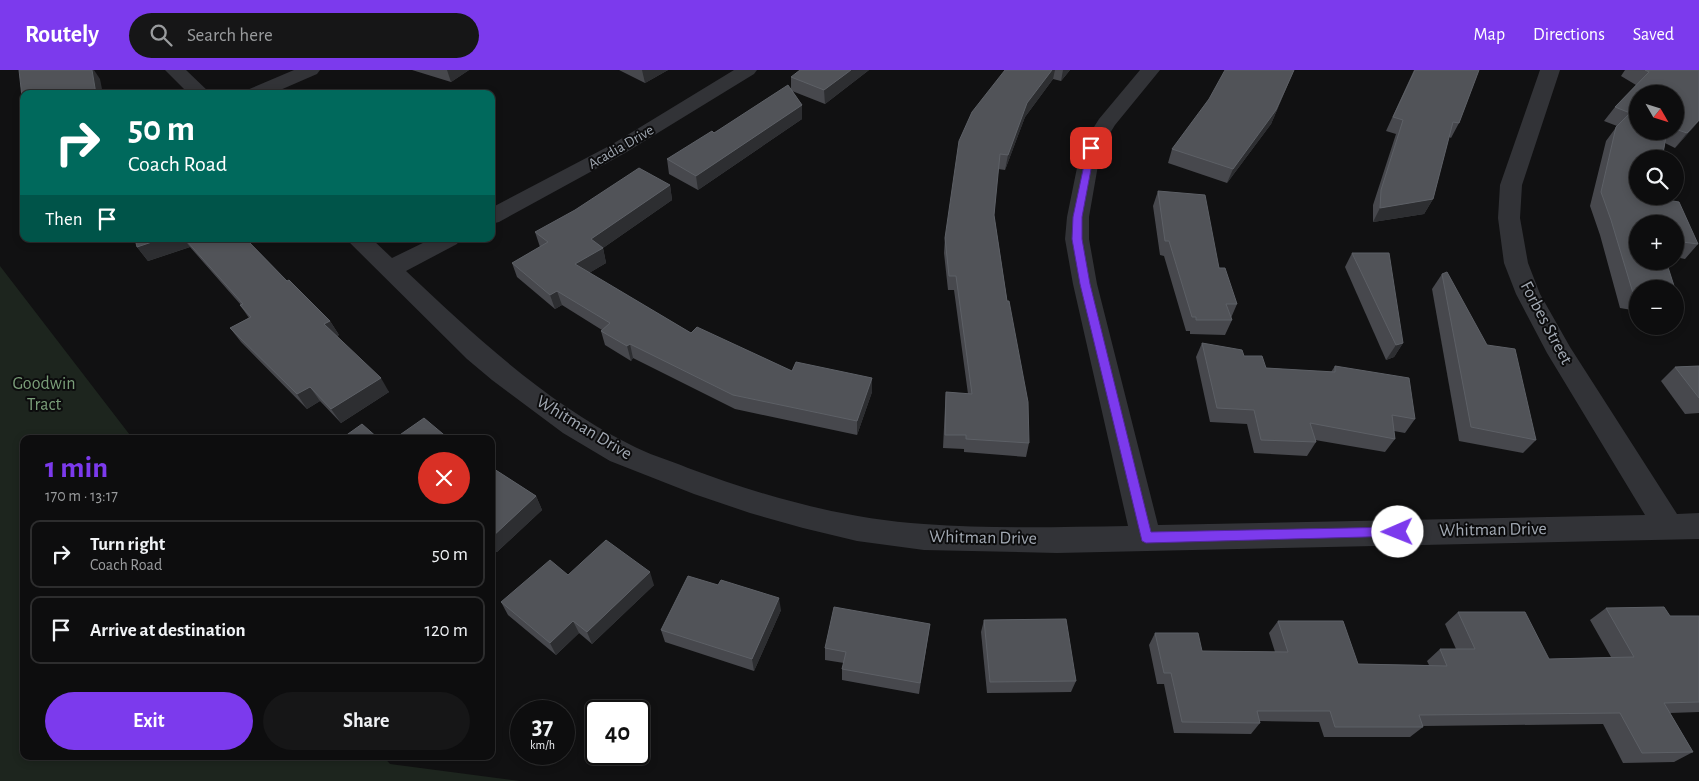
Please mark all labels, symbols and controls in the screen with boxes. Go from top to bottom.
search box [129,13,479,58]
icon: search [147,21,175,49]
text: Routely [25,23,99,47]
text: Search here [187,26,273,45]
text: Map [1474,26,1505,44]
text: Directions [1533,26,1605,44]
text: Saved [1633,26,1674,44]
north arrow [1629,85,1684,140]
map controls [1629,85,1684,335]
icon: right [45,110,110,175]
text: 50 m [128,112,195,147]
street label: Acadia Drive [586,122,656,172]
pin [1070,127,1112,169]
icon: arrive [1077,134,1105,162]
button: search [1629,150,1684,205]
text: Coach Road [128,153,227,175]
icon: arrive [93,205,121,233]
text: Then [45,210,83,229]
button: + [1629,215,1684,270]
street label: Forbes Street [1517,279,1575,368]
button: − [1629,280,1684,335]
park label: Goodwin Tract [12,375,76,414]
street label: Whitman Drive [533,393,635,463]
button: close [418,452,470,504]
text: 1 min [45,453,108,483]
text: 170 m · 13:17 [45,488,118,504]
position arrow [1371,505,1423,557]
street label: Whitman Drive [1439,520,1547,540]
street label: Whitman Drive [929,528,1037,548]
text: Turn right [90,535,165,554]
icon: right [47,540,75,568]
text: 50 m [432,545,468,564]
text: Coach Road [90,557,162,573]
icon: arrive [47,616,75,644]
text: Arrive at destination [90,621,246,640]
text: 120 m [424,621,468,640]
button: Exit [45,692,253,750]
button: Share [263,692,470,750]
speed limit sign: 40 [585,700,650,765]
text: 37 [532,714,553,739]
text: km/h [530,739,555,751]

